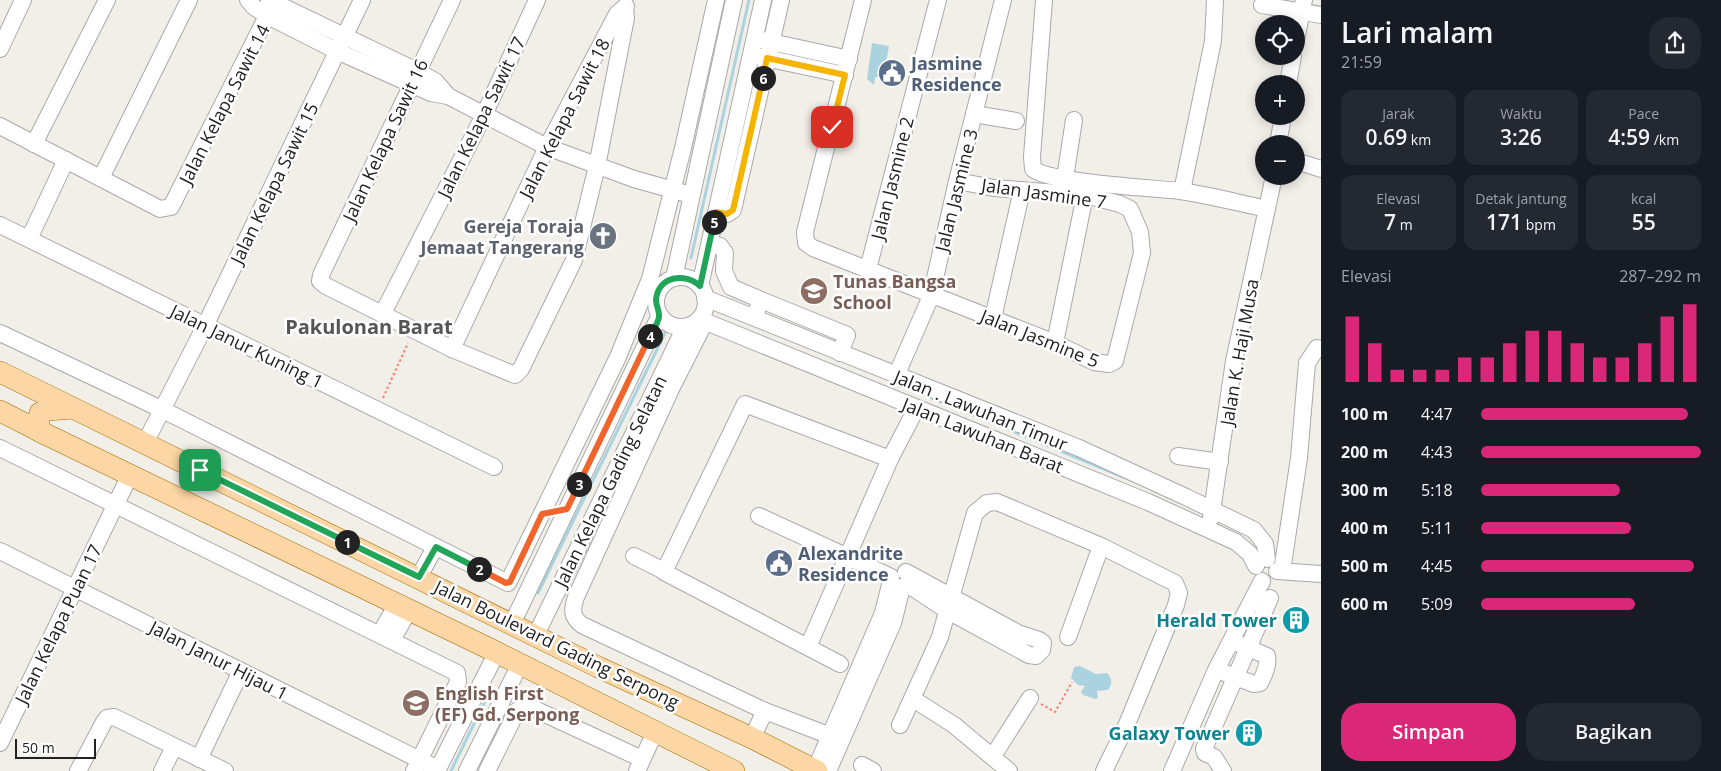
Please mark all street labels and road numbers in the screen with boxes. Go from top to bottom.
street label: Jalan Kelapa Sawit 14 [172,20,275,190]
street label: Jalan Kelapa Sawit 17 [431,32,530,203]
street label: Jalan Kelapa Sawit 18 [512,34,615,204]
street label: Jalan Kelapa Sawit 16 [336,55,433,227]
street label: Jalan Kelapa Sawit 15 [224,98,323,269]
street label: Jalan Jasmine 2 [865,114,919,244]
street label: Jalan Jasmine 3 [929,126,983,256]
street label: Jalan Jasmine 7 [978,172,1108,214]
street label: Jalan K. Haji Musa [1214,277,1264,429]
street label: Jalan Janur Kuning 1 [165,298,328,393]
street label: Jalan Jasmine 5 [975,303,1103,373]
street label: Jalan . Lawuhan Timur [889,363,1072,456]
street label: Jalan Kelapa Gading Selatan [547,371,672,593]
street label: Jalan Lawuhan Barat [897,391,1067,478]
street label: Jalan Kelapa Puan 17 [8,540,107,710]
street label: Jalan Boulevard Gading Serpong [429,573,684,714]
street label: Jalan Janur Hijau 1 [144,614,292,705]

